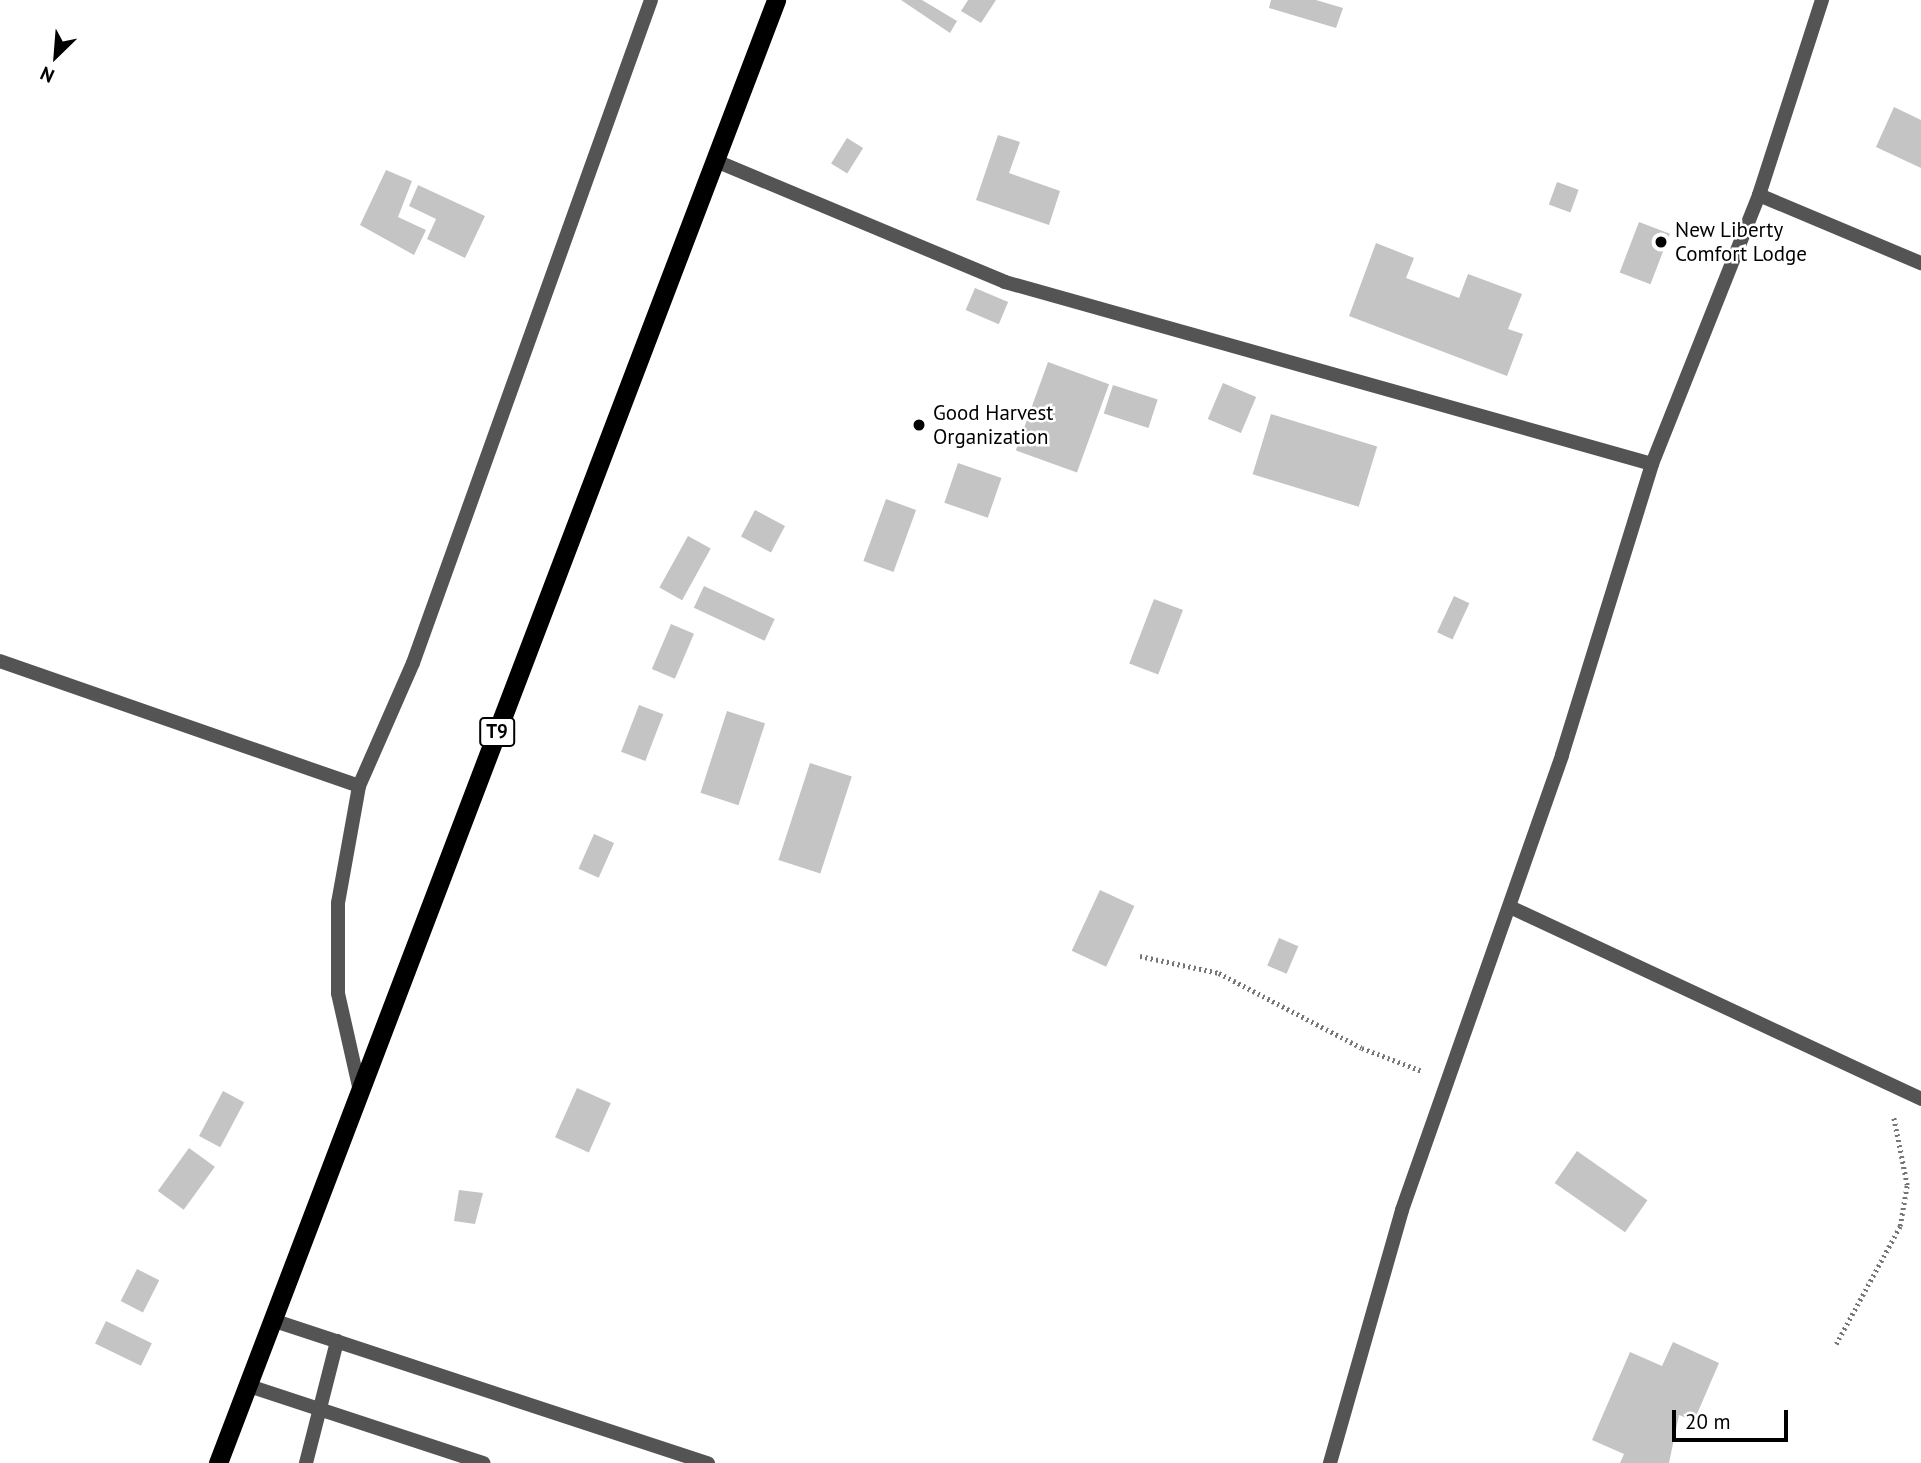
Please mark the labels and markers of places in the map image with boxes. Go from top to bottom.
place label: New Liberty Comfort Lodge [1675,217,1807,267]
marker: New Liberty Comfort Lodge [1653,234,1669,250]
place label: Good Harvest Organization [933,400,1053,450]
marker: Good Harvest Organization [911,417,927,433]

